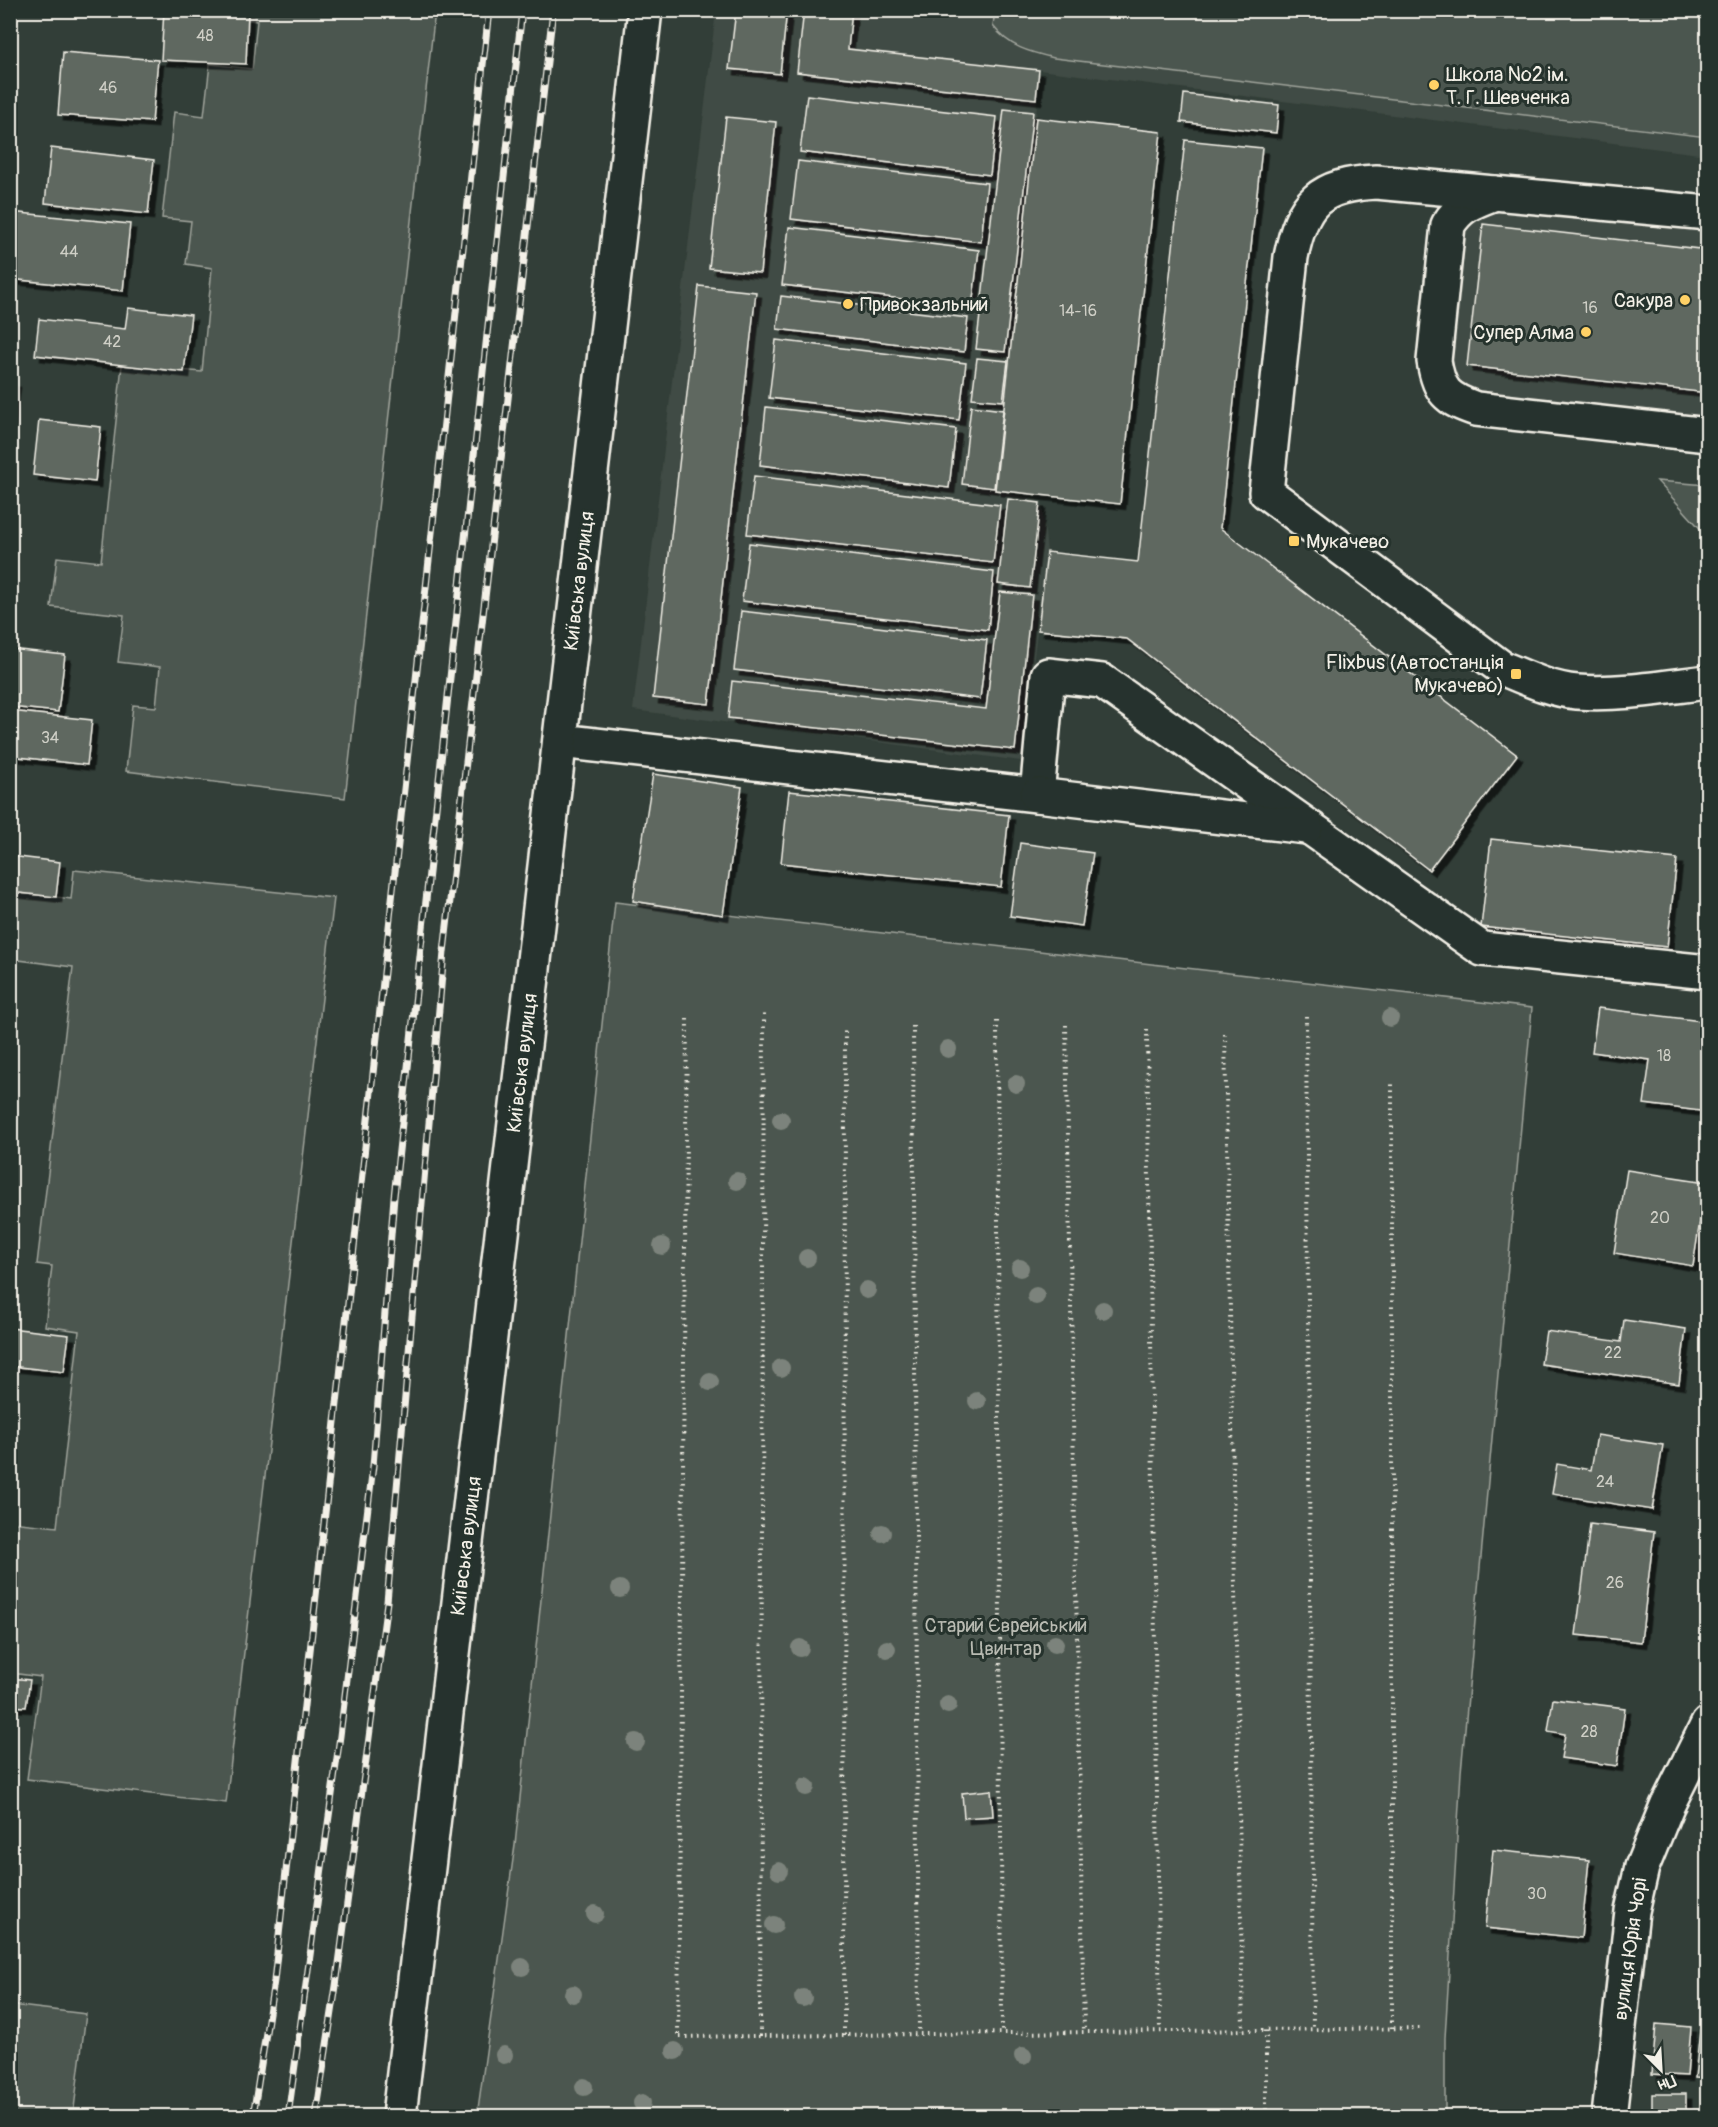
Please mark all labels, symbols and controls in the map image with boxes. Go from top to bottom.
house number: 48 [196,26,214,46]
place label: Школа №2 ім. Т. Г. Шевченка [1446,62,1570,110]
house number: 46 [99,78,117,98]
marker: Школа №2 ім. Т. Г. Шевченка [1427,78,1441,92]
house number: 44 [60,242,78,262]
place label: Сакура [1614,288,1673,313]
place label: Привокзальний [860,292,988,317]
marker: Сакура [1678,293,1692,307]
marker: Привокзальний [841,297,855,311]
house number: 16 [1582,298,1598,318]
house number: 14-16 [1059,301,1097,321]
place label: Супер Алма [1473,320,1574,345]
marker: Супер Алма [1579,325,1593,339]
house number: 42 [103,332,121,352]
street label: Київська вулиця [558,510,600,652]
place label: Мукачево [1306,529,1389,554]
marker: Мукачево [1287,534,1301,548]
place label: Flixbus (Автостанція Мукачево) [1326,650,1504,698]
marker: Flixbus (Автостанція Мукачево) [1509,667,1523,681]
house number: 34 [41,728,59,748]
street label: Київська вулиця [501,992,543,1134]
house number: 18 [1657,1046,1671,1066]
house number: 20 [1650,1208,1670,1228]
house number: 22 [1604,1343,1622,1363]
house number: 24 [1596,1472,1614,1492]
street label: Київська вулиця [445,1475,487,1617]
house number: 26 [1606,1573,1624,1593]
park label: Старий Єврейський Цвинтар [925,1613,1087,1661]
house number: 28 [1580,1722,1598,1742]
street label: вулиця Юрія Чорі [1608,1876,1652,2022]
house number: 30 [1527,1884,1547,1904]
north arrow [1631,2040,1691,2100]
text: Пн [1655,2070,1679,2096]

